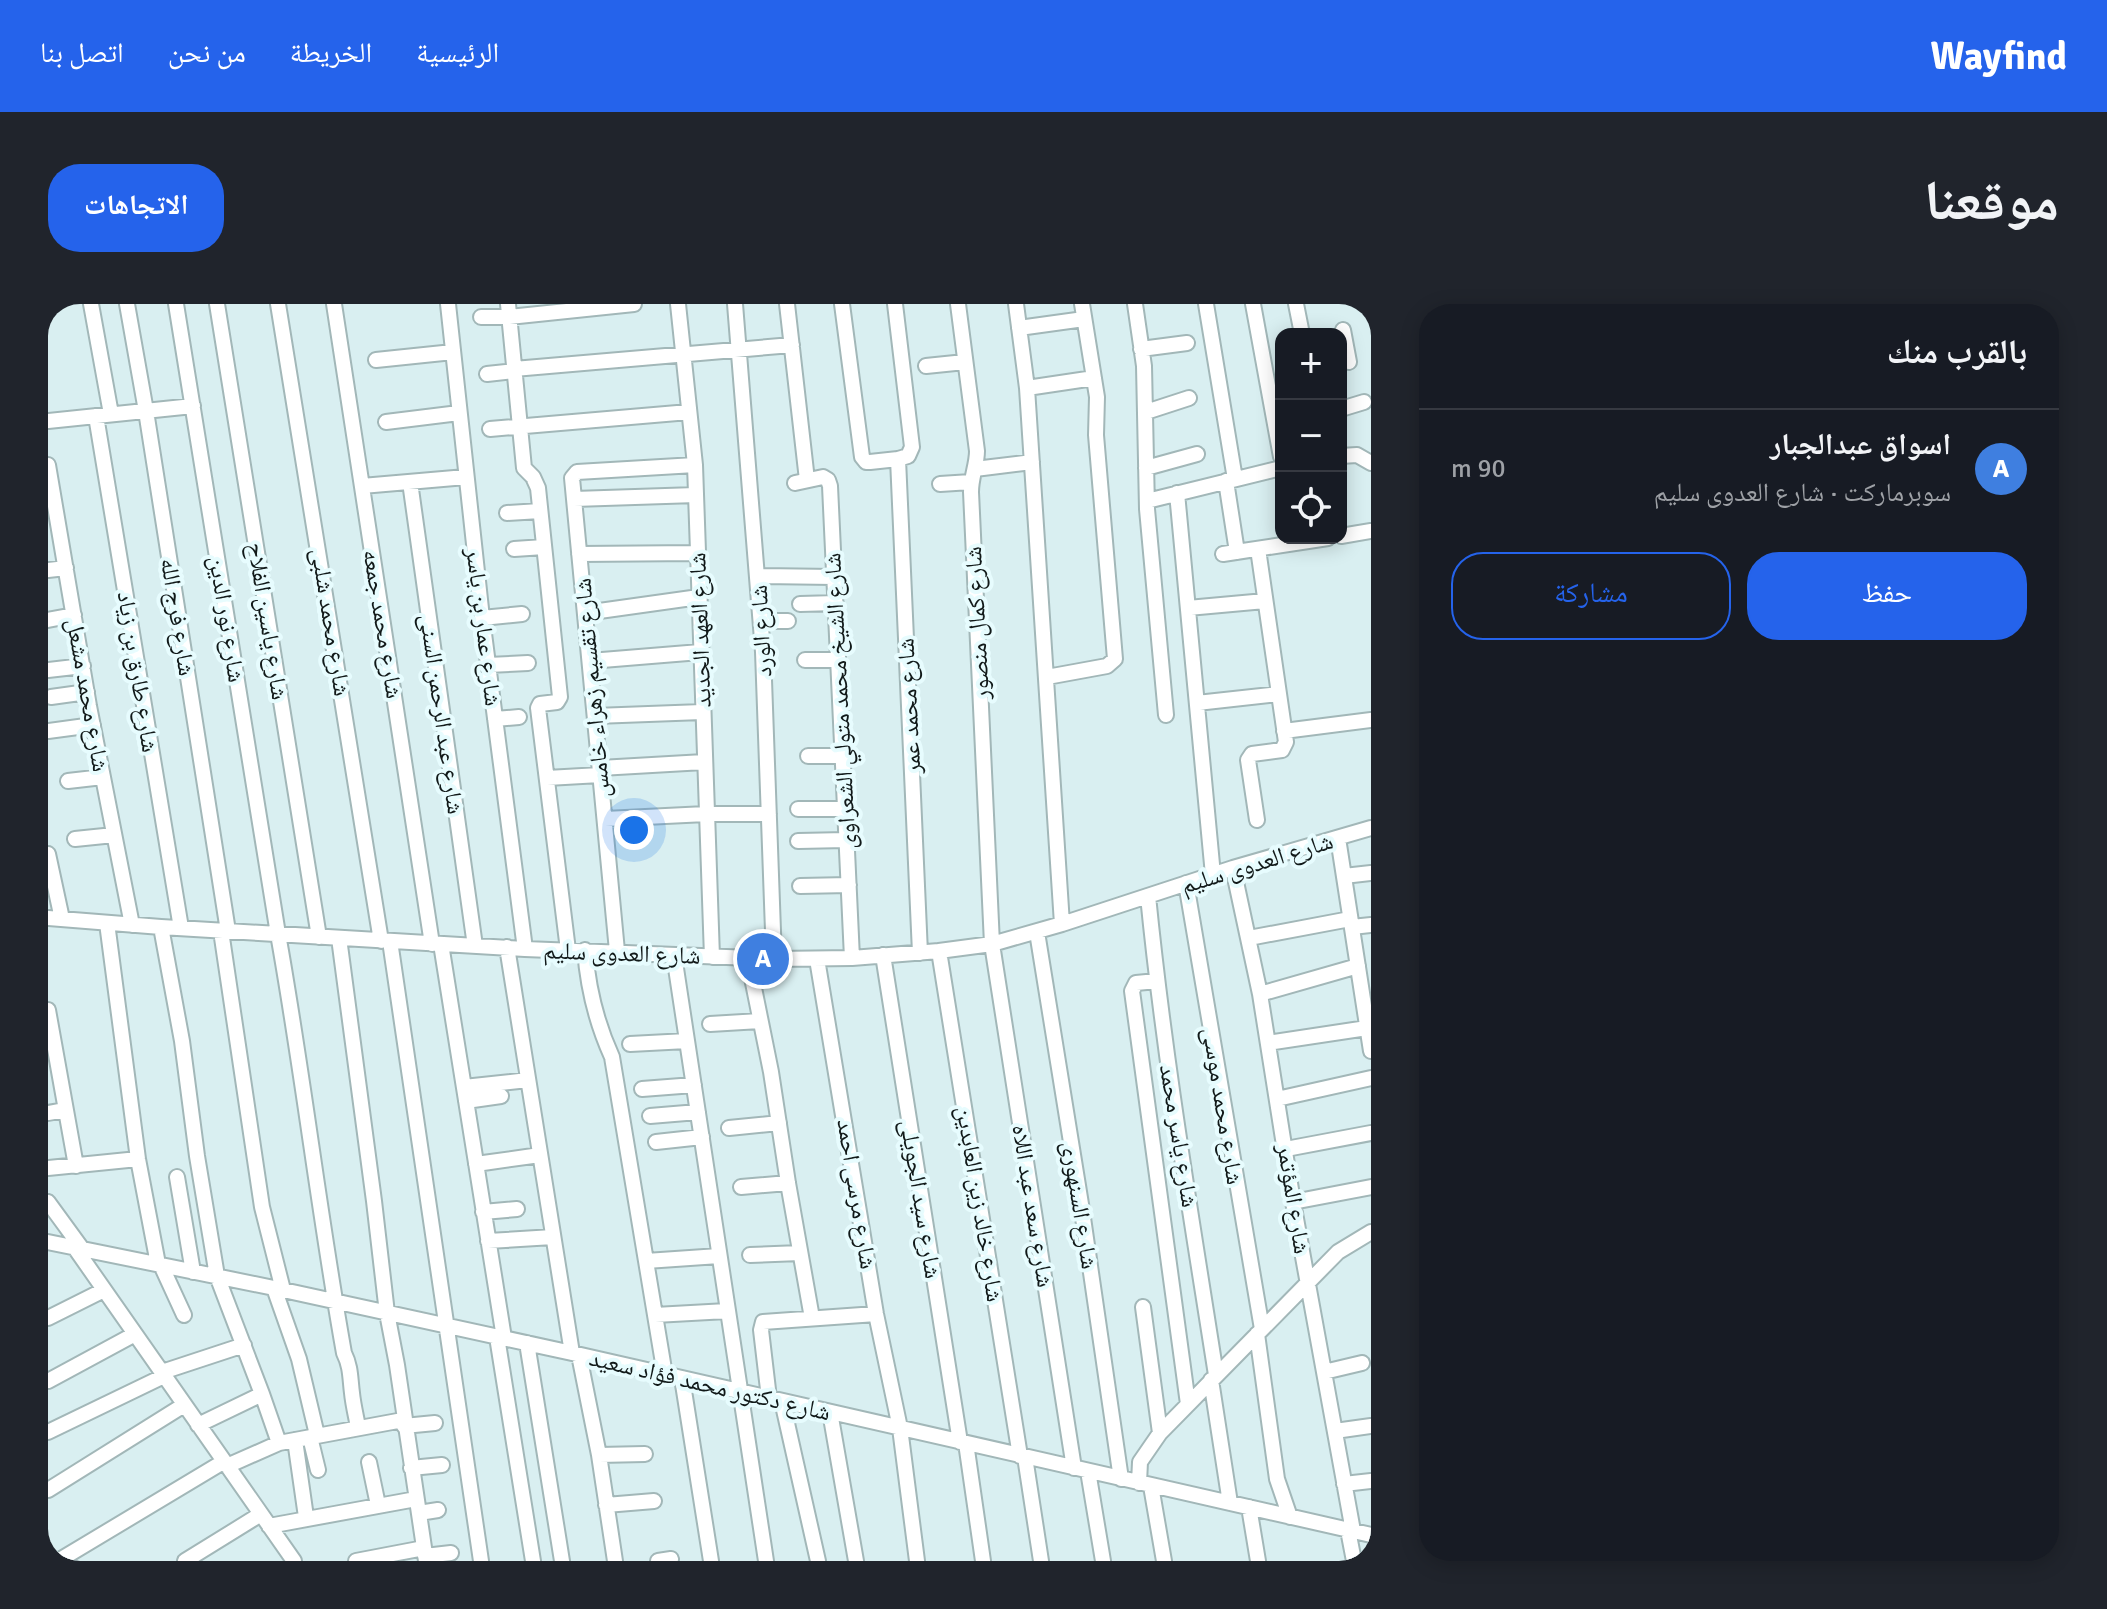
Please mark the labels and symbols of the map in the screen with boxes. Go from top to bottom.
street label: شارع ياسين الفلاح [241,540,295,702]
street label: شارع عمار بن ياسر [459,545,509,708]
street label: شارع محمد شلبى [304,546,358,698]
street label: شارع كمال منصور [958,546,996,701]
street label: شارع محمد جمعه [356,547,410,701]
street label: شارع العهد الجديد [682,552,718,708]
street label: شارع الشيخ محمد متولي الشعراوى [817,552,867,850]
street label: شارع نور الدين [202,554,252,684]
street label: شارع فرج الله [154,556,202,678]
street label: شارع تقسيم زهراء خامس [567,577,618,799]
street label: شارع الورد [744,584,778,678]
street label: شارع طارق بن زياد [110,589,166,755]
street label: شارع عبد الرحمن السنى [413,612,471,816]
street label: شارع محمد مشعل [60,616,116,774]
street label: شارع محمد عمر [890,637,928,776]
your location [614,810,654,850]
street label: شارع العدوى سليم [1177,826,1337,901]
pin: A [737,929,789,989]
street label: شارع العدوى سليم [543,935,701,972]
street label: شارع محمد موسى [1196,1025,1250,1187]
street label: شارع ياسر محمد [1153,1062,1205,1210]
street label: شارع خالد زين العابدين [950,1104,1010,1304]
street label: شارع مرسى احمد [830,1117,884,1271]
street label: شارع سيد الجويلى [894,1117,948,1281]
street label: شارع سعد عبد اللاه [1005,1123,1061,1289]
street label: شارع السنهورى [1055,1139,1105,1271]
street label: شارع المؤتمر [1270,1141,1317,1256]
street label: شارع دكتور محمد فؤاد سعيد [586,1343,834,1427]

